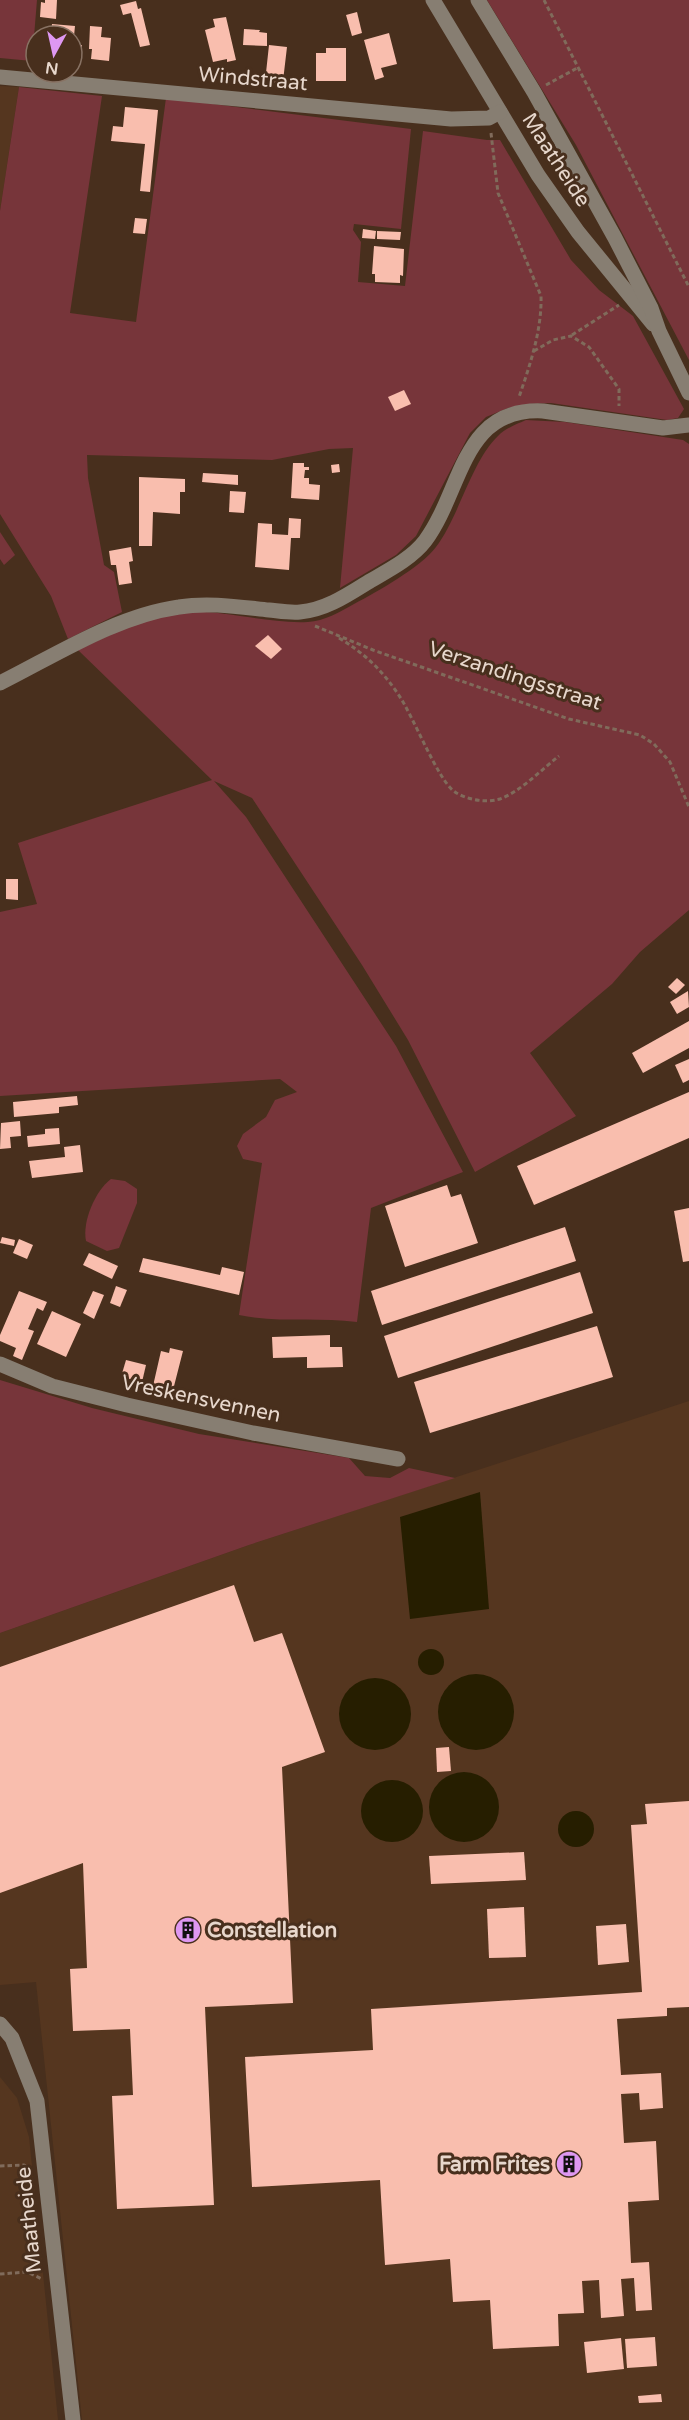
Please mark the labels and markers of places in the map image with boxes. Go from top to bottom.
building icon: Constellation [173,1915,203,1945]
place label: Constellation [207,1918,337,1943]
building icon: Farm Frites [554,2149,584,2179]
place label: Farm Frites [439,2152,550,2177]

